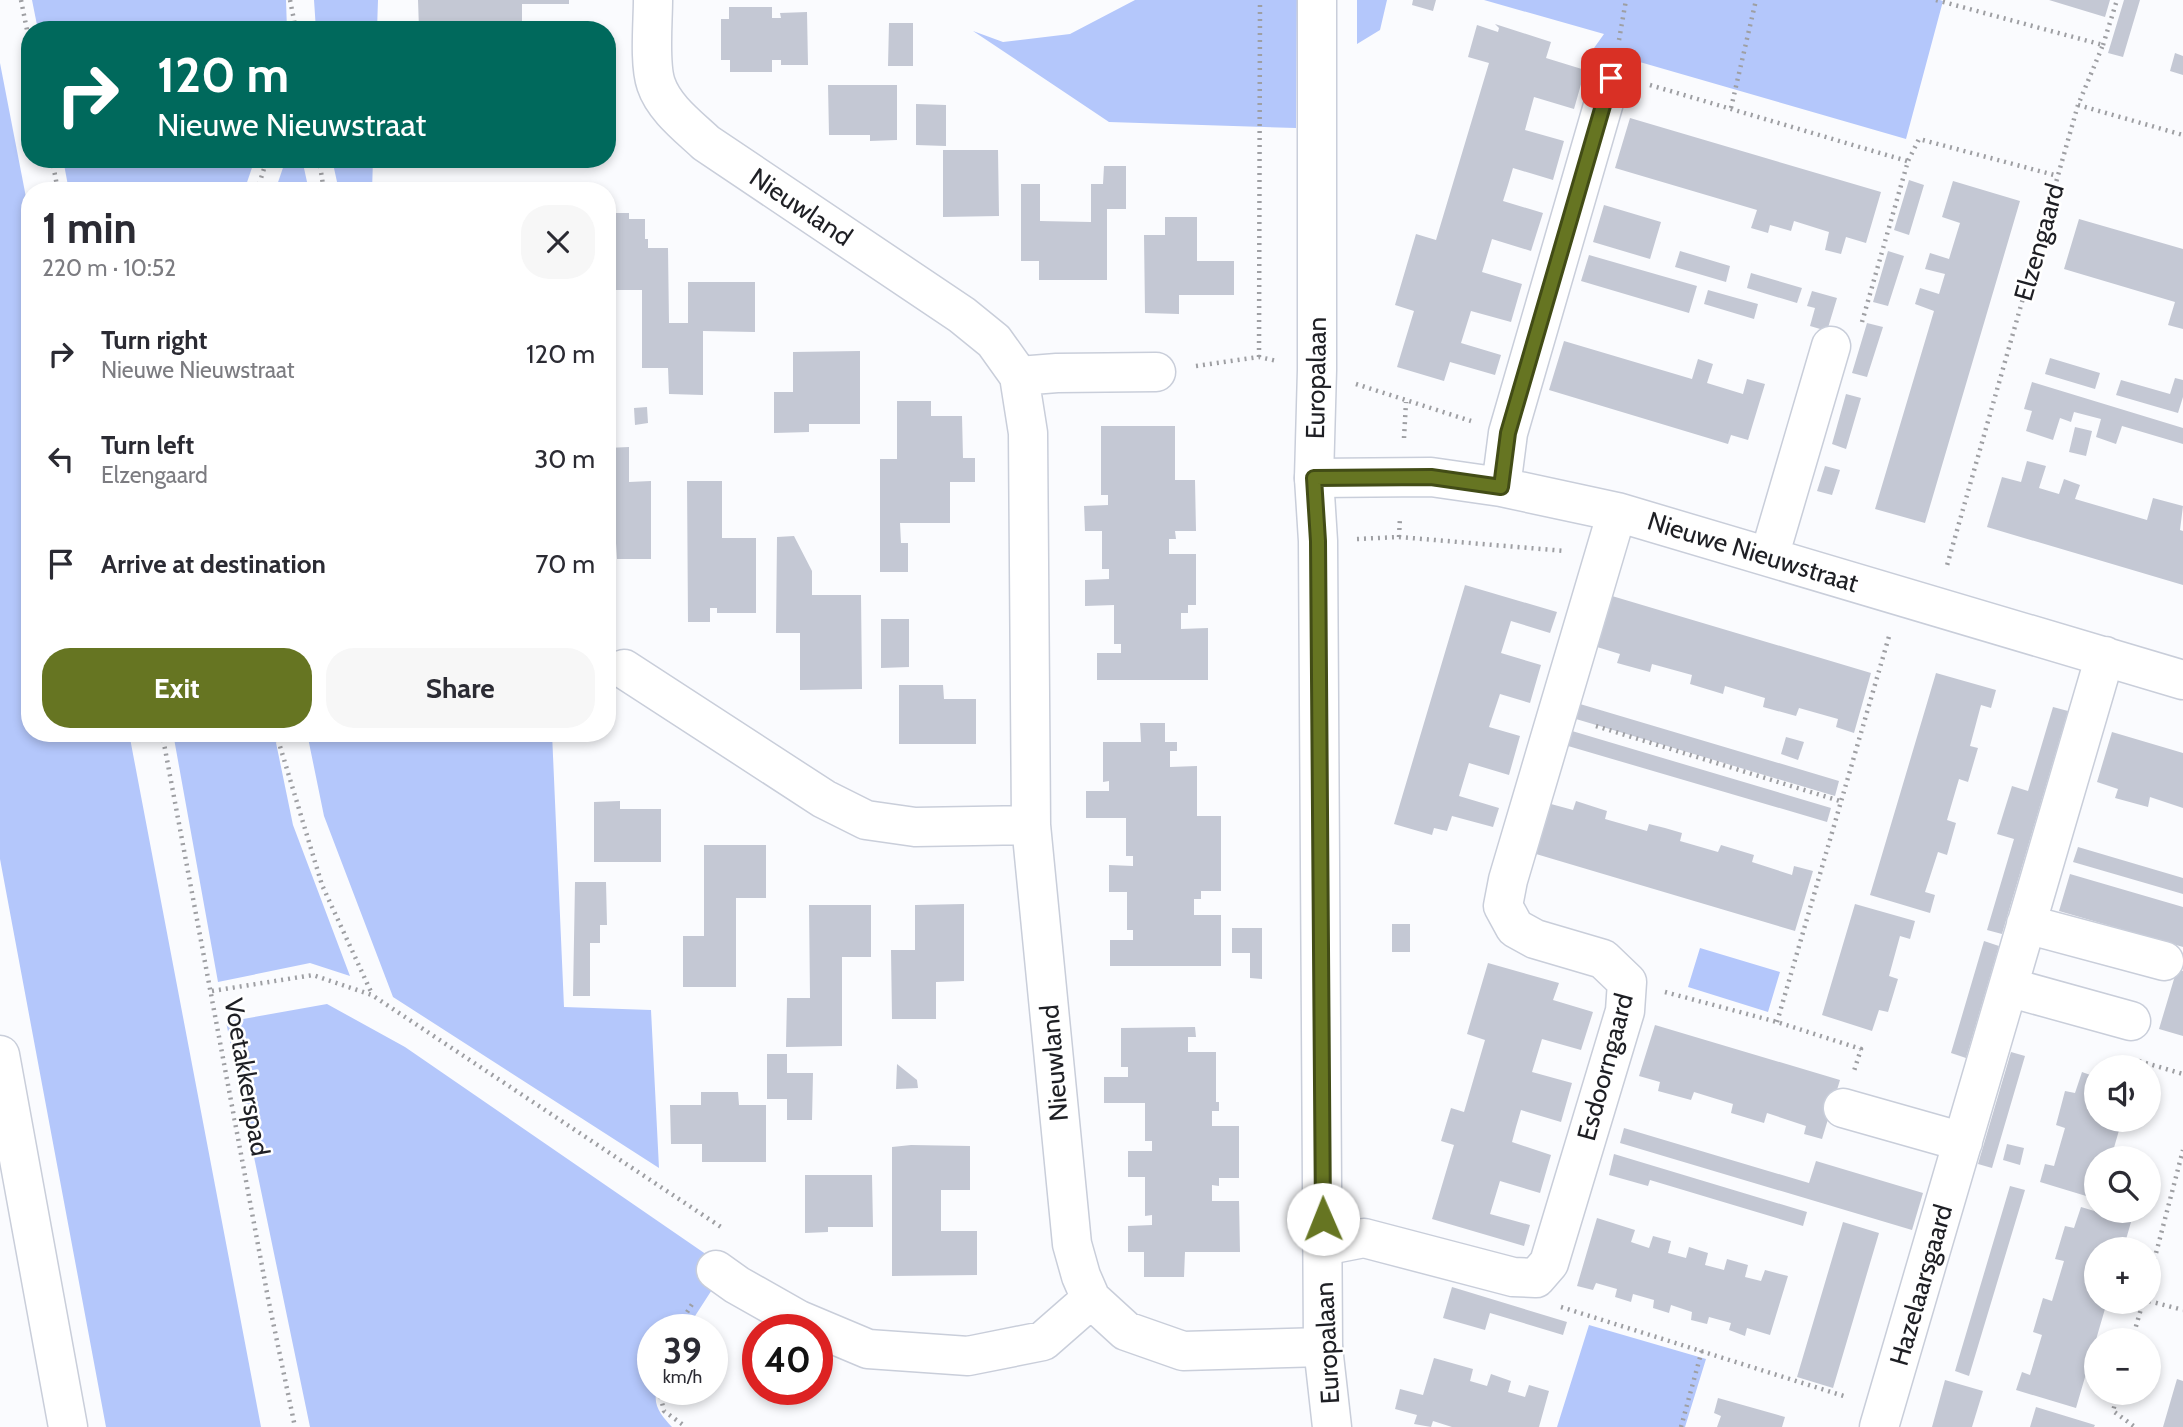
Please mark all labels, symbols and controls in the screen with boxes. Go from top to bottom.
text: 120 m [157,45,289,104]
pin [1581,48,1641,108]
icon: right [42,49,133,140]
icon: arrive [1592,59,1630,97]
text: Nieuwe Nieuwstraat [157,105,426,144]
street label: Nieuwland [744,161,858,253]
street label: Elzengaard [2007,180,2071,304]
text: 1 min [42,202,137,254]
button: close [521,205,595,279]
text: 220 m · 10:52 [42,254,176,282]
street label: Europalaan [1299,317,1333,439]
text: Turn right [101,324,207,356]
icon: right [42,335,80,373]
text: 120 m [526,338,595,370]
text: Nieuwe Nieuwstraat [101,356,295,384]
text: Turn left [101,429,194,461]
icon: left [42,440,80,478]
text: 30 m [534,443,595,475]
text: Elzengaard [101,461,208,489]
street label: Nieuwe Nieuwstraat [1644,505,1863,599]
icon: arrive [42,545,80,583]
text: Arrive at destination [101,548,326,580]
text: 70 m [535,548,595,580]
button: Exit [42,648,312,728]
button: Share [326,648,595,728]
street label: Esdoorngaard [1570,990,1640,1144]
street label: Voetakkerspad [217,996,277,1158]
street label: Nieuwland [1033,1003,1075,1123]
map controls [2084,1055,2161,1405]
button: sound [2084,1055,2161,1132]
button: search [2084,1146,2161,1223]
position arrow [1286,1182,1360,1256]
street label: Hazelaarsgaard [1883,1201,1959,1369]
button: + [2084,1237,2161,1314]
street label: Europalaan [1308,1281,1346,1405]
speed limit sign: 40 [742,1314,833,1405]
button: − [2084,1328,2161,1405]
text: 39 [663,1329,702,1372]
text: km/h [663,1366,702,1388]

